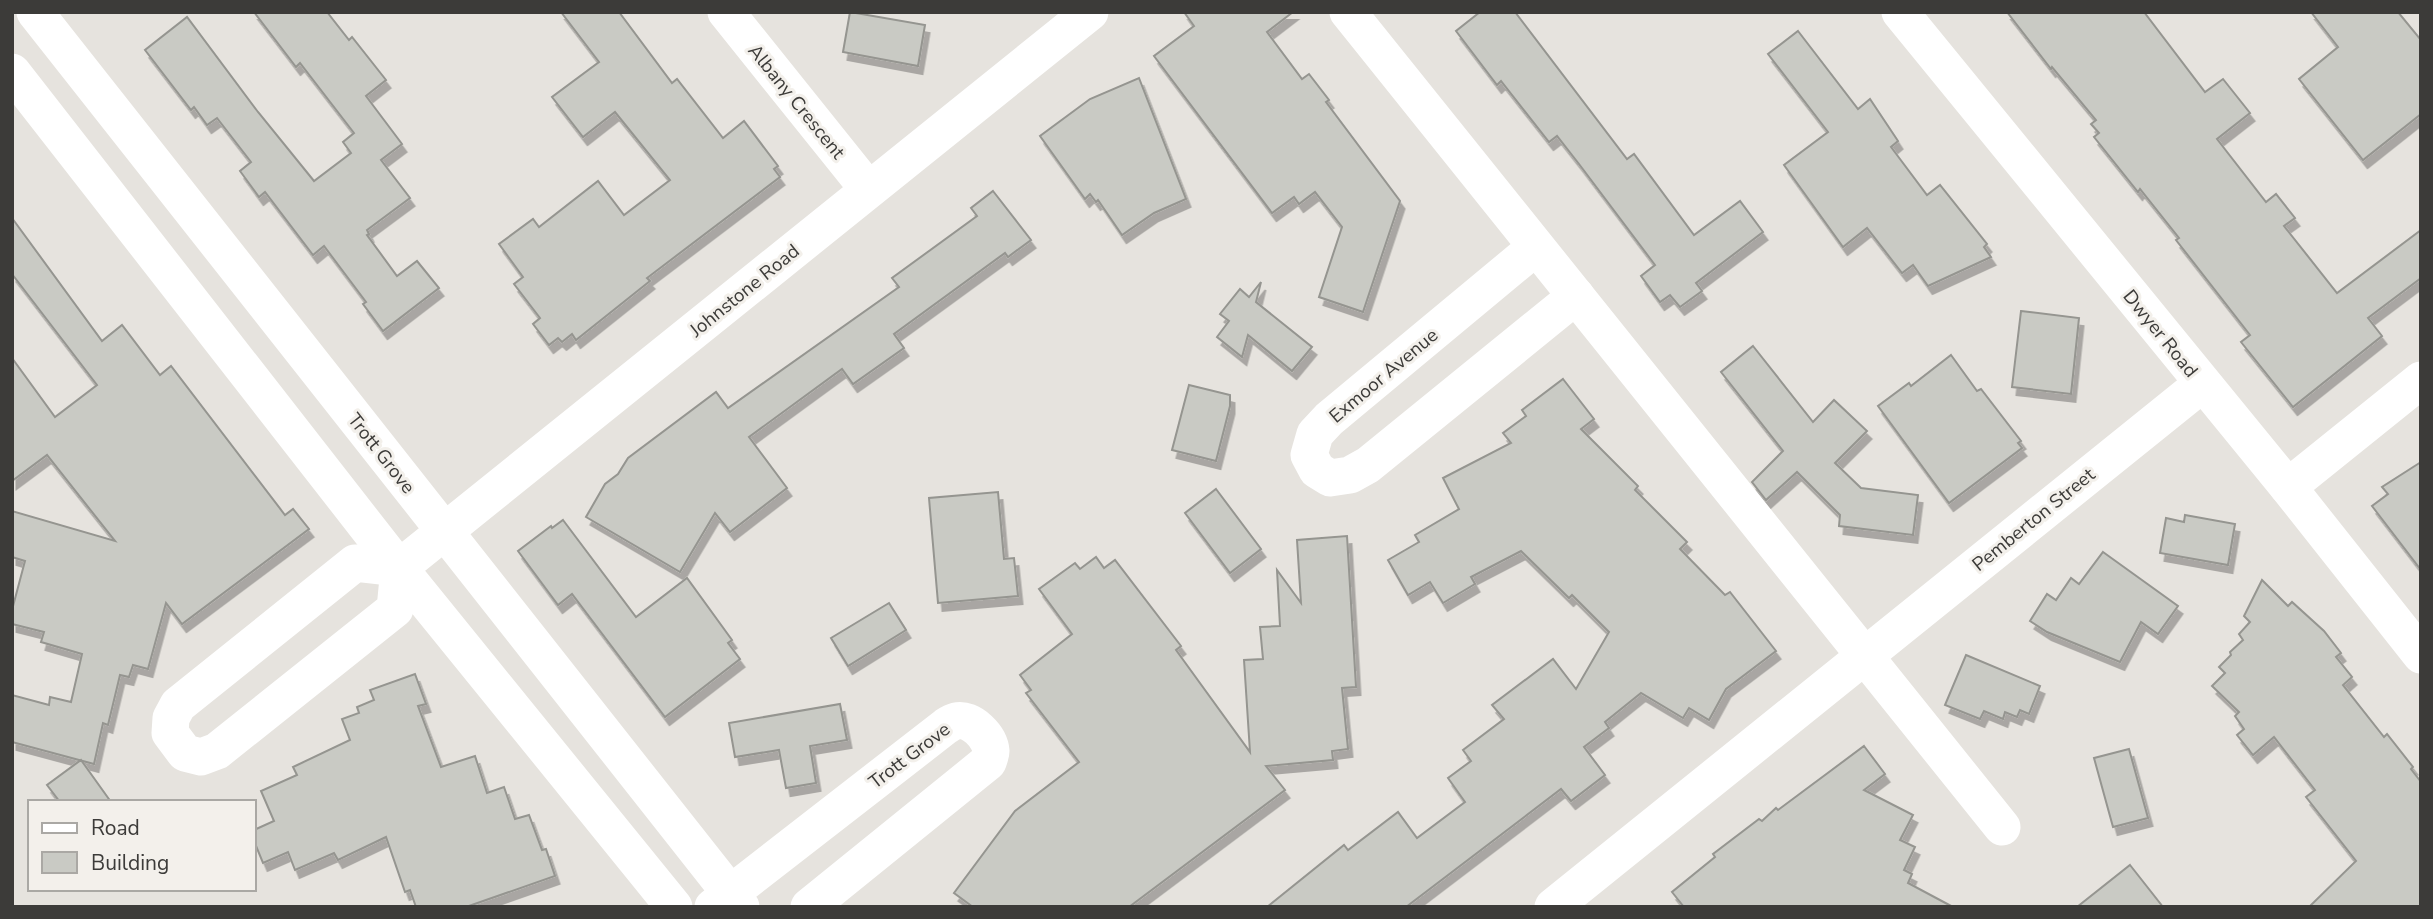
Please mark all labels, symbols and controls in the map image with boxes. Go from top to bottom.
street label: Albany Crescent [742,39,851,165]
street label: Johnstone Road [683,238,805,344]
street label: Dwyer Road [2117,284,2204,383]
street label: Exmoor Avenue [1324,322,1444,429]
street label: Trott Grove [341,408,421,499]
street label: Pemberton Street [1967,462,2101,577]
street label: Trott Grove [864,717,956,795]
legend [28,800,256,891]
text: Road [91,814,140,842]
text: Building [91,849,169,877]

